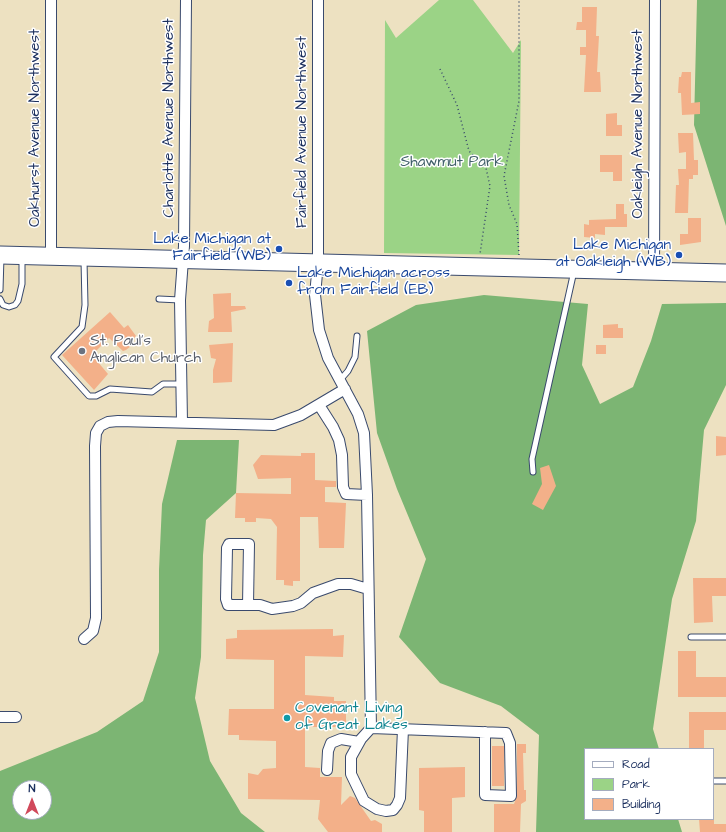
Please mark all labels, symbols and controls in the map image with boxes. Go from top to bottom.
street label: Charlotte Avenue Northwest [161,18,179,218]
street label: Oakhurst Avenue Northwest [27,29,45,227]
street label: Oakleigh Avenue Northwest [630,30,648,218]
street label: Fairfield Avenue Northwest [294,36,312,228]
park label: Shawmut Park [401,154,503,172]
place label: Lake Michigan at Fairfield (WB) [153,231,271,266]
place label: Lake Michigan at Oakleigh (WB) [556,237,671,272]
marker: Lake Michigan at Fairfield (WB) [274,244,284,254]
marker: Lake Michigan at Oakleigh (WB) [674,250,684,260]
place label: Lake Michigan across from Fairfield (EB) [297,265,450,300]
marker: Lake Michigan across from Fairfield (EB) [284,278,294,288]
place label: St. Paul's Anglican Church [90,333,201,368]
marker: St. Paul's Anglican Church [77,346,87,356]
place label: Covenant Living of Great Lakes [295,700,408,735]
marker: Covenant Living of Great Lakes [282,713,292,723]
legend [584,748,714,820]
text: Road [622,756,650,773]
text: Park [622,776,650,793]
north arrow [12,780,52,820]
text: N [29,781,35,796]
text: Building [622,796,660,813]

